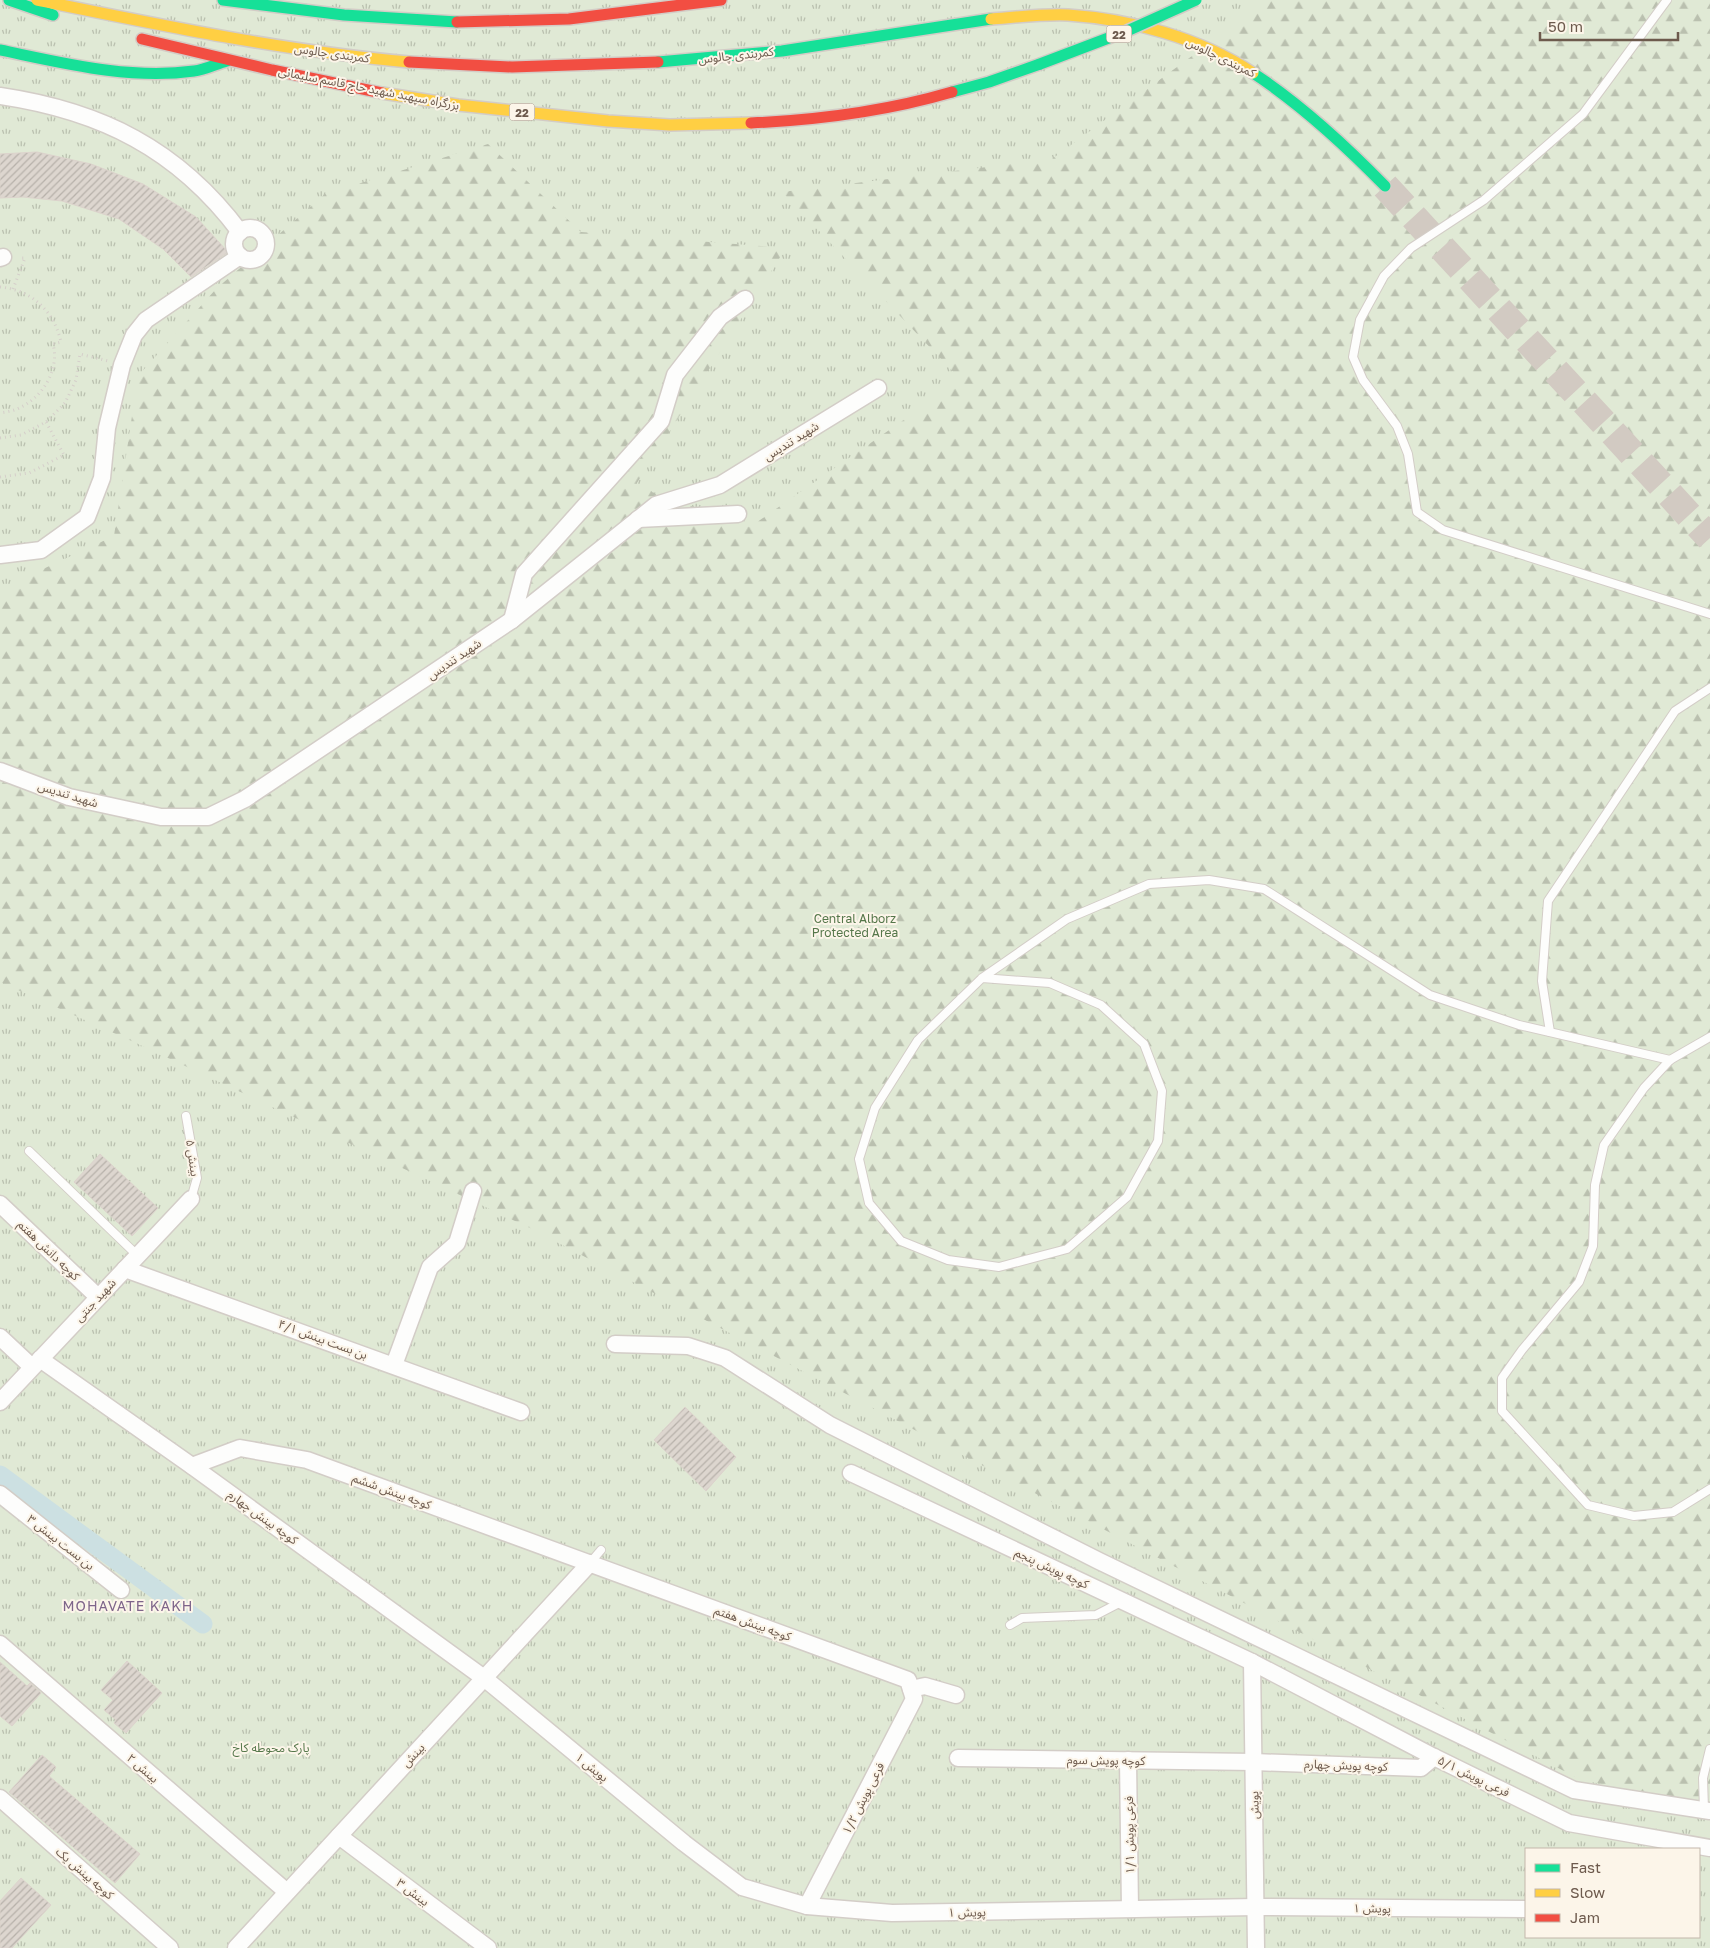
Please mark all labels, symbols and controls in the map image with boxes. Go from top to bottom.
scale bar [1540,10,1678,42]
text: 50 m [1548,17,1583,35]
road number: 22 [1106,26,1132,42]
street label: کمربندی چالوس [1183,34,1259,82]
street label: کمربندی چالوس [293,40,372,67]
street label: کمربندی چالوس [697,43,776,67]
street label: بزرگراه سپهبد شهید حاج قاسم سلیمانی [277,63,461,115]
road number: 22 [510,104,534,120]
street label: شهید تندیس [761,418,821,464]
street label: شهید تندیس [424,635,484,683]
street label: شهید تندیس [36,778,100,810]
park label: Central Alborz Protected Area [812,911,898,940]
street label: بینش ۵ [183,1139,203,1177]
street label: کوچه دانش هفتم [13,1217,84,1286]
street label: شهید جنتی [71,1275,119,1325]
street label: بن بست بینش ۴/۱ [276,1316,370,1362]
street label: کوچه بینش ششم [350,1470,435,1514]
street label: کوچه بینش چهارم [224,1487,302,1550]
street label: بن بست بینش ۳ [24,1511,98,1573]
street label: کوچه پویش پنجم [1012,1544,1092,1594]
district label: MOHAVATE KAKH [63,1597,193,1614]
street label: کوچه بینش هفتم [712,1602,794,1646]
park label: پارک محوطه کاخ [232,1740,310,1757]
street label: بینش [398,1740,428,1770]
street label: پویش ۱ [572,1749,611,1786]
street label: بینش ۲ [124,1750,162,1786]
street label: کوچه پویش سوم [1067,1752,1146,1770]
street label: فرعی پویش ۵/۱ [1435,1752,1512,1801]
street label: کوچه پویش چهارم [1304,1756,1389,1776]
street label: فرعی پویش ۱/۲ [839,1760,888,1837]
street label: پویش [1246,1791,1263,1819]
street label: فرعی پویش ۱/۱ [1121,1796,1138,1874]
street label: کوچه بینش یک [52,1844,118,1904]
legend [1525,1848,1700,1938]
text: Fast [1570,1858,1601,1876]
street label: بینش ۳ [394,1875,432,1909]
text: Slow [1570,1883,1605,1901]
street label: پویش ۱ [1353,1900,1391,1917]
street label: پویش ۱ [948,1904,986,1921]
text: Jam [1570,1908,1600,1926]

